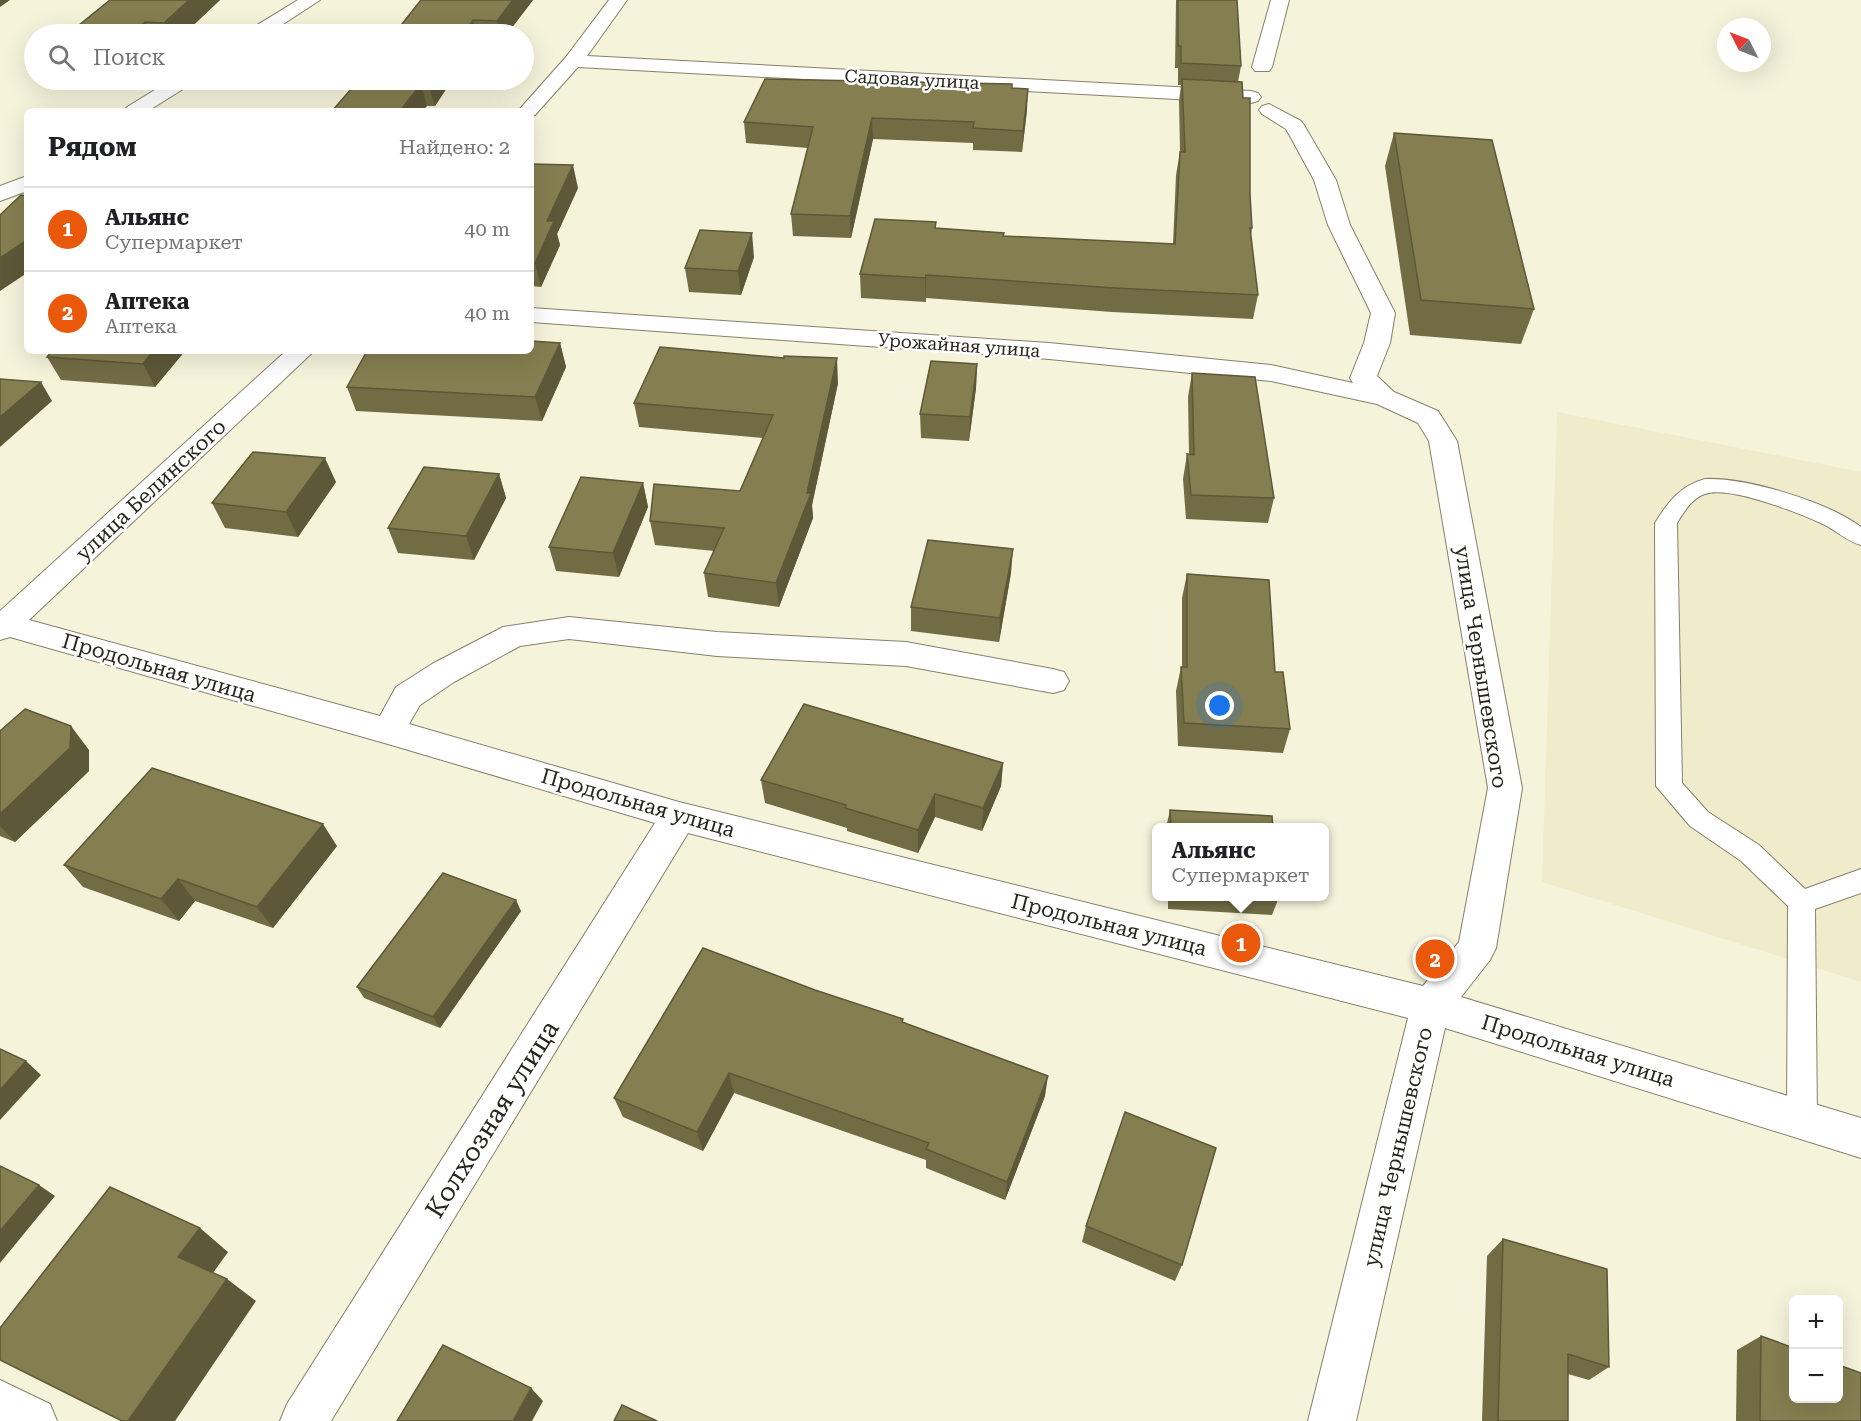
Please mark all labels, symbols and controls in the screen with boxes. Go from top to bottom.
north arrow [1717,18,1771,72]
search box [24,24,534,90]
icon: search [45,41,78,74]
text: Поиск [93,45,165,70]
street label: Садовая улица [844,65,980,93]
text: Рядом [48,132,137,162]
text: Найдено: 2 [399,135,510,159]
text: Альянс [105,205,189,230]
text: 1 [62,217,73,241]
text: 40 m [464,217,510,241]
text: Супермаркет [105,230,243,254]
text: Аптека [105,289,189,314]
text: 2 [62,301,73,325]
text: 40 m [464,301,510,325]
text: Аптека [105,314,177,338]
street label: Урожайная улица [877,329,1041,361]
street label: улица Белинского [71,414,231,566]
street label: улица Чернышевского [1450,544,1512,790]
street label: Продольная улица [59,629,259,707]
your location [1205,691,1234,720]
street label: Продольная улица [538,764,738,842]
popup [1152,823,1329,901]
text: Альянс [1172,838,1256,863]
text: Супермаркет [1172,863,1309,887]
street label: Продольная улица [1009,889,1210,961]
pin: 1 [1222,920,1260,966]
pin: 2 [1416,936,1454,982]
street label: Продольная улица [1479,1010,1678,1092]
street label: Колхозная улица [419,1015,565,1223]
street label: улица Чернышевского [1359,1025,1437,1269]
map controls [1789,1295,1843,1403]
button: + [1789,1295,1843,1349]
button: − [1789,1349,1843,1403]

